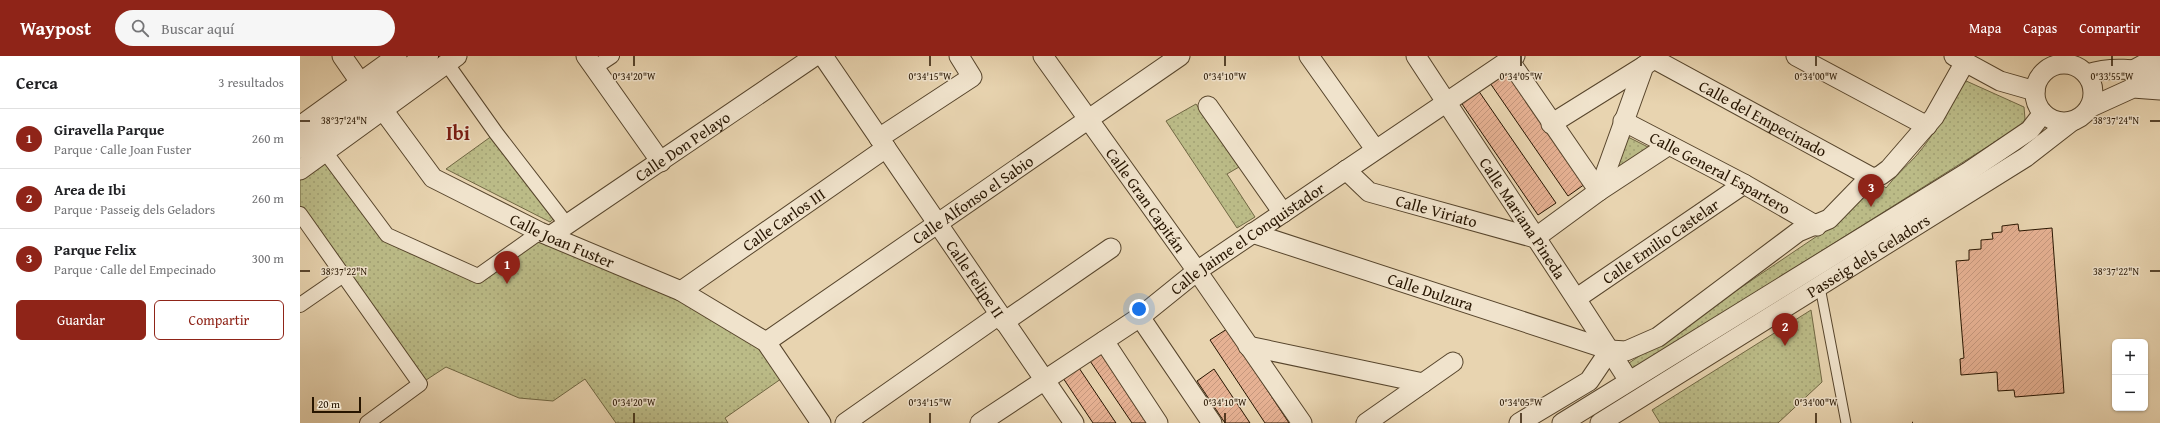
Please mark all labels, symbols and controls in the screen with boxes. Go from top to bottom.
search box [115,10,395,46]
text: Waypost [20,14,91,42]
icon: search [129,17,151,39]
text: Buscar aquí [161,18,234,39]
text: Mapa [1969,18,2001,38]
text: Capas [2023,18,2057,38]
text: Compartir [2079,18,2140,38]
text: 0°34'20"W [612,69,656,84]
text: 0°34'15"W [908,69,952,84]
text: 0°34'10"W [1203,69,1247,84]
text: 0°34'05"W [1499,69,1543,84]
text: 0°34'00"W [1794,69,1838,84]
text: 0°33'55"W [2090,69,2134,84]
text: Cerca [16,70,58,95]
text: 3 resultados [218,73,284,92]
street label: Calle del Empecinado [1695,74,1831,163]
street label: Calle Don Pelayo [630,105,735,187]
text: 38°37'24"N [321,113,367,128]
text: 38°37'24"N [2093,113,2139,128]
district label: Ibi [446,118,470,147]
text: Giravella Parque [54,119,164,140]
street label: Calle General Espartero [1646,125,1795,220]
text: 1 [26,129,32,148]
text: 260 m [252,129,284,148]
text: Parque · Calle Joan Fuster [54,140,191,159]
street label: Calle Gran Capitán [1100,143,1192,257]
street label: Calle Alfonso el Sabio [907,149,1038,250]
street label: Calle Mariana Pineda [1474,152,1572,284]
pin: 3 [1858,174,1884,207]
street label: Calle Jaime el Conquistador [1165,176,1330,300]
text: Area de Ibi [54,179,126,200]
street label: Calle Carlos III [737,182,830,257]
street label: Calle Viriato [1393,188,1480,233]
text: 2 [26,189,32,208]
text: 260 m [252,189,284,208]
street label: Calle Emilio Castelar [1597,192,1724,290]
text: Parque · Passeig dels Geladors [54,200,215,219]
street label: Calle Joan Fuster [506,207,619,274]
street label: Passeig dels Geladors [1802,208,1934,303]
street label: Calle Felipe II [940,235,1011,323]
text: Parque Felix [54,239,137,260]
text: 3 [26,249,32,268]
text: 300 m [252,249,284,268]
pin: 1 [494,251,520,284]
text: Parque · Calle del Empecinado [54,260,216,279]
text: 38°37'22"N [321,264,367,279]
text: 38°37'22"N [2093,264,2139,279]
street label: Calle Dulzura [1385,266,1477,317]
your location [1129,299,1149,319]
button: Guardar [16,300,146,340]
button: Compartir [154,300,284,340]
pin: 2 [1772,313,1798,346]
map controls [2112,339,2148,411]
button: + [2112,339,2148,375]
button: − [2112,375,2148,411]
scale bar [312,395,361,414]
text: 0°34'20"W [612,395,656,410]
text: 0°34'15"W [908,395,952,410]
text: 0°34'10"W [1203,395,1247,410]
text: 0°34'05"W [1499,395,1543,410]
text: 0°34'00"W [1794,395,1838,410]
text: 20 m [318,396,340,412]

